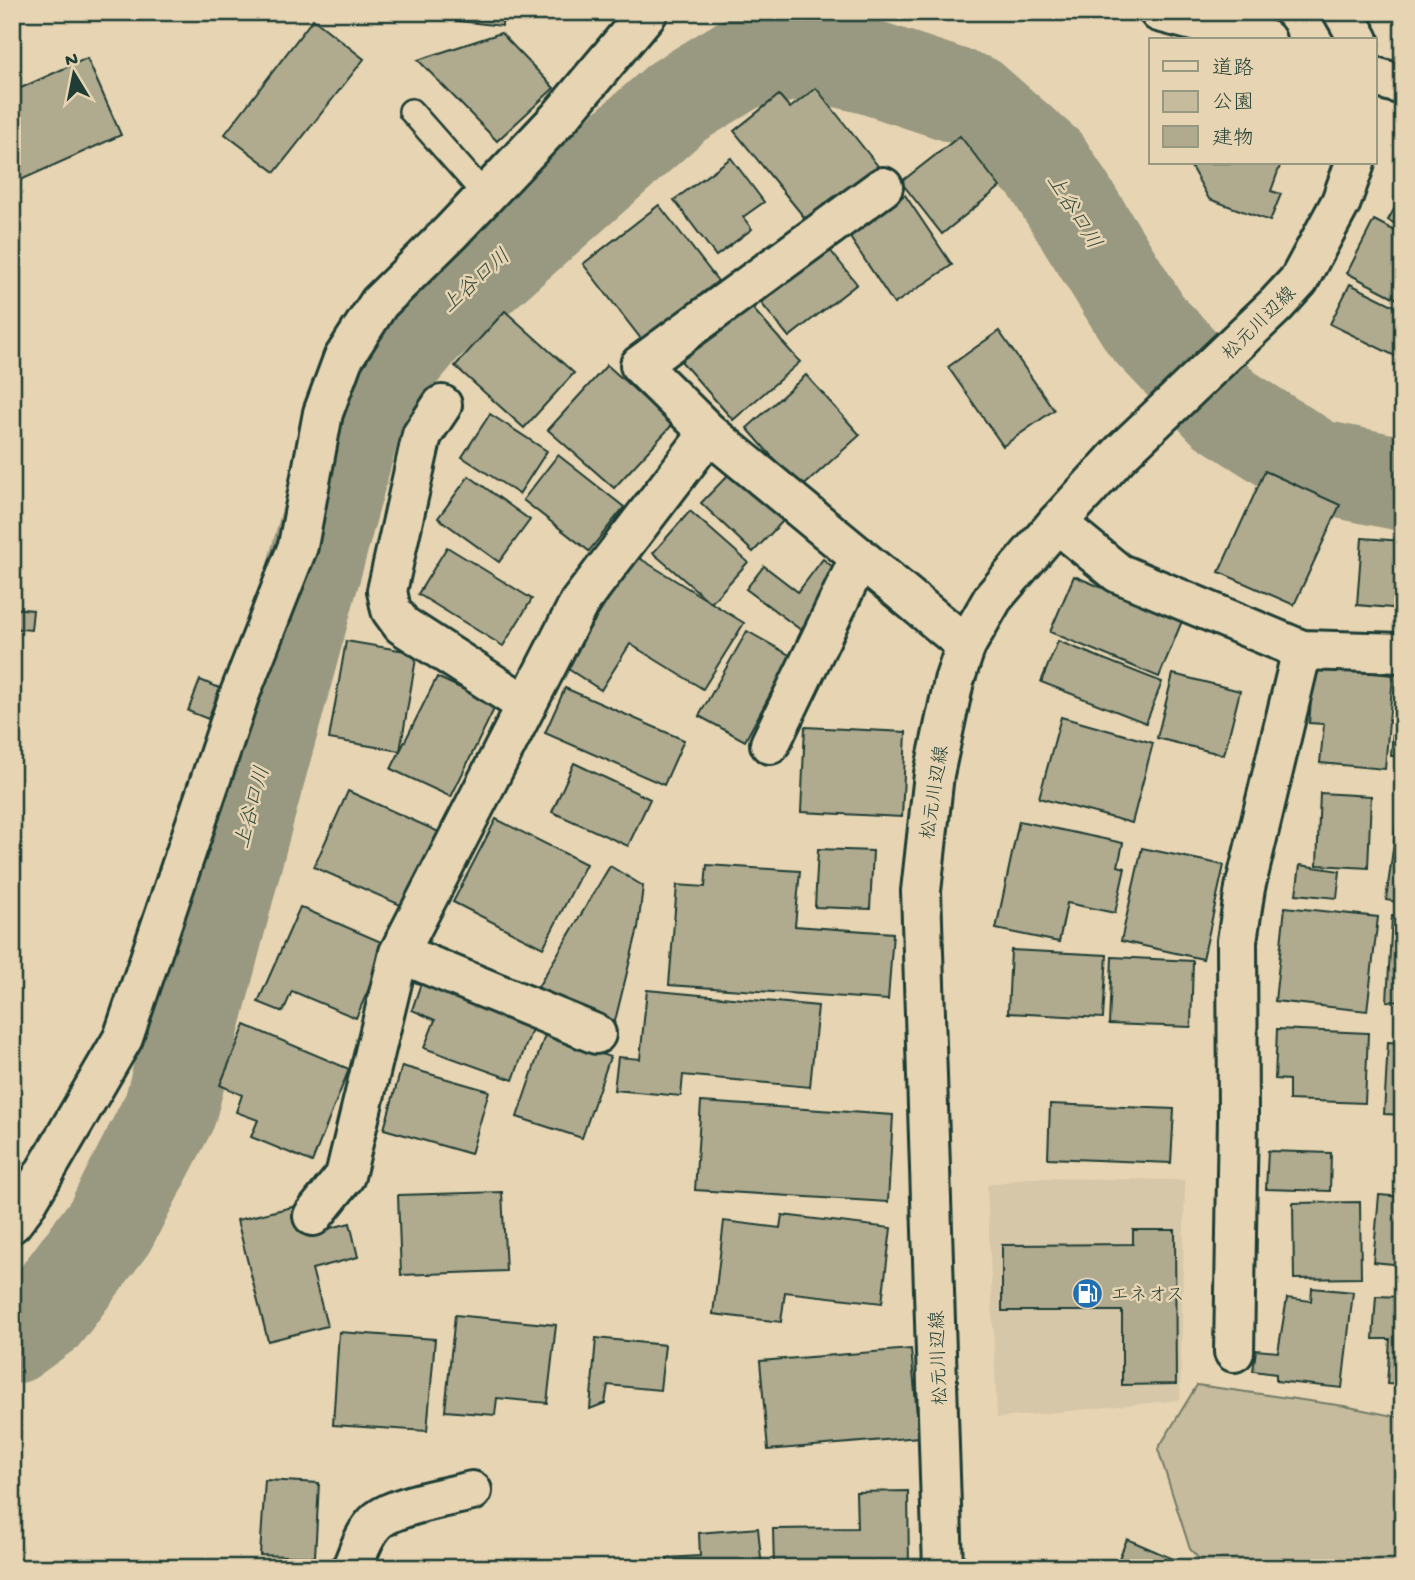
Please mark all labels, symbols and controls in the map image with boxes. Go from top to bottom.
north arrow [38,38,108,108]
legend [1149,38,1376,164]
text: N [64,48,80,73]
text: 道路 [1212,57,1254,83]
text: 公園 [1212,92,1254,117]
text: 建物 [1212,127,1254,153]
water label: 上谷口川 [1039,170,1106,255]
water label: 上谷口川 [437,244,517,320]
street label: 松元川辺線 [1218,282,1302,366]
street label: 松元川辺線 [917,744,955,841]
water label: 上谷口川 [230,764,277,852]
fuel station icon: エネオス [1070,1276,1104,1310]
place label: エネオス [1110,1285,1185,1308]
street label: 松元川辺線 [926,1310,954,1406]

